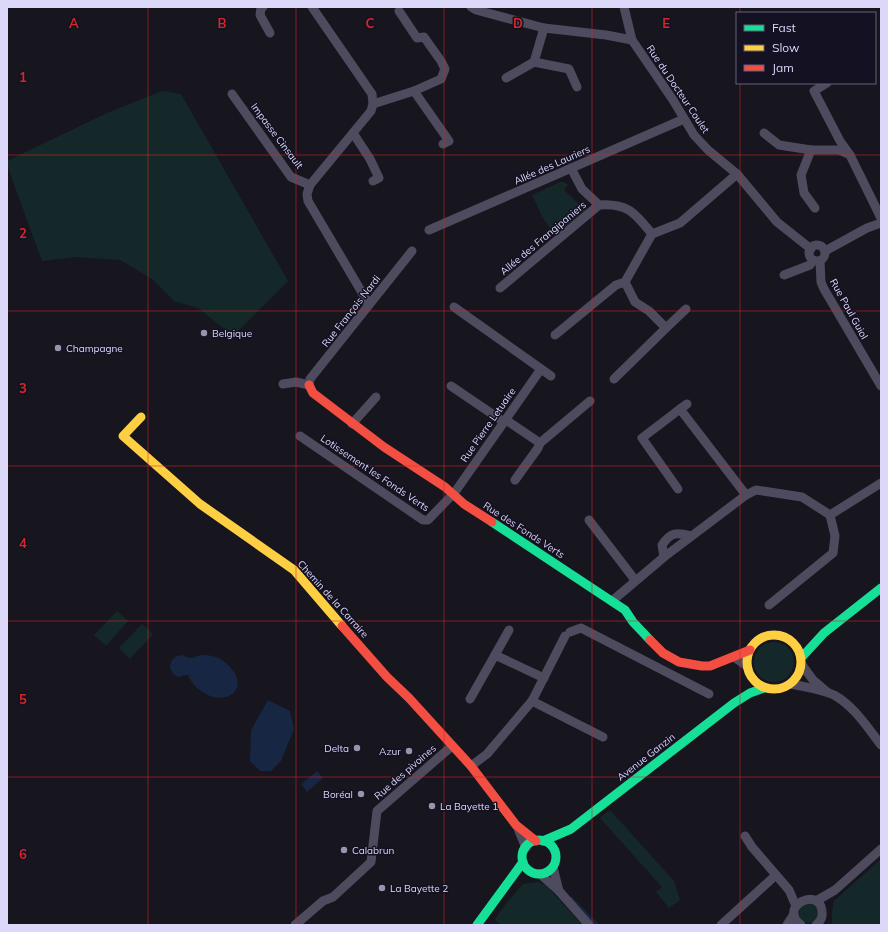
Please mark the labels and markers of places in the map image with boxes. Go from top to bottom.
place label: Belgique [212,327,252,340]
marker: Belgique [199,328,209,338]
place label: Champagne [66,342,123,355]
marker: Champagne [53,343,63,353]
place label: Delta [324,742,349,755]
marker: Delta [352,743,362,753]
place label: Azur [379,745,401,758]
marker: Azur [404,746,414,756]
place label: Boréal [323,788,353,801]
marker: Boréal [356,789,366,799]
place label: La Bayette 1 [440,800,498,813]
marker: La Bayette 1 [427,801,437,811]
place label: Calabrun [352,844,394,857]
marker: Calabrun [339,845,349,855]
place label: La Bayette 2 [390,882,448,895]
marker: La Bayette 2 [377,883,387,893]

